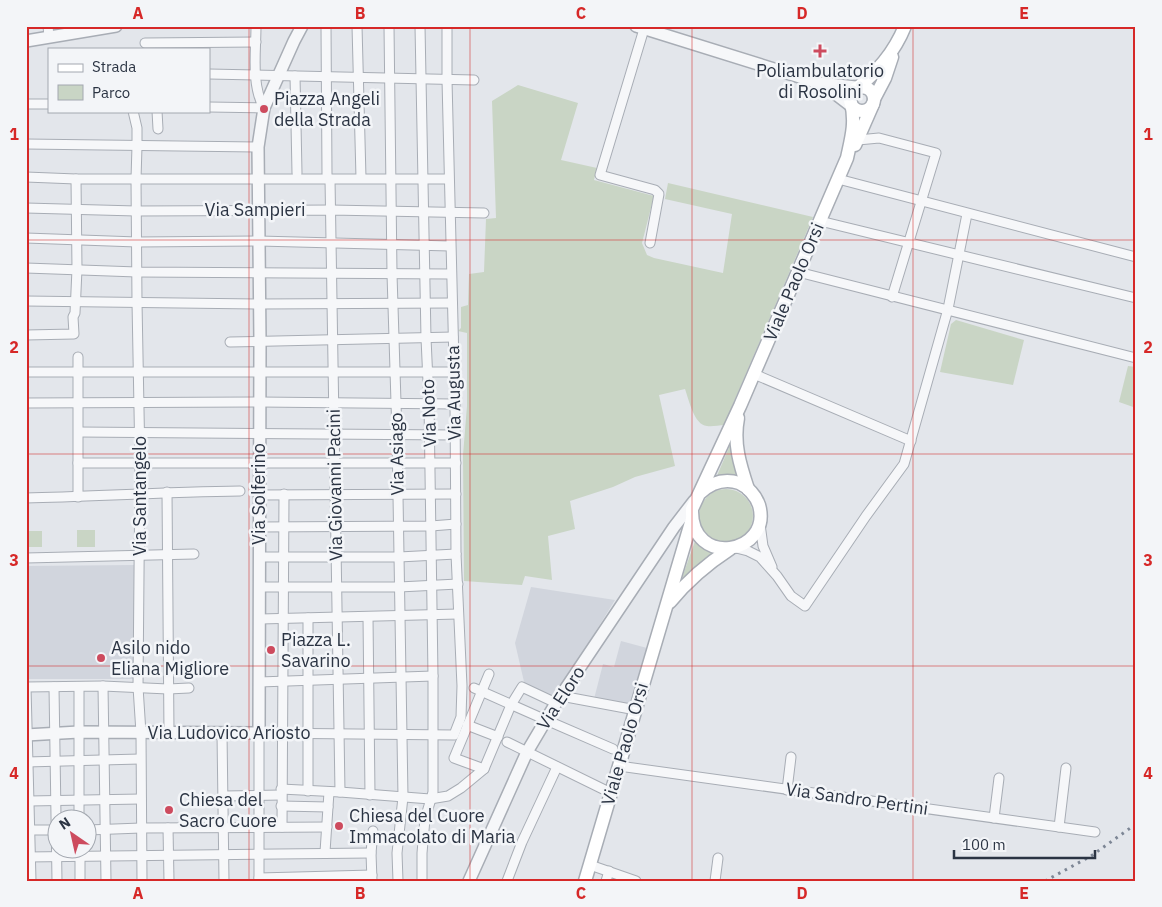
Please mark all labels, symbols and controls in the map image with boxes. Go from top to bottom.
text: A [133,3,144,23]
text: B [355,3,366,23]
text: C [576,3,586,23]
text: D [796,3,808,23]
text: E [1019,3,1029,23]
marker: Poliambulatorio di Rosolini [813,44,827,58]
legend [48,48,210,112]
text: Strada [92,57,136,76]
place label: Poliambulatorio di Rosolini [756,59,884,103]
text: Parco [92,83,130,102]
place label: Piazza Angeli della Strada [274,87,380,131]
marker: Piazza Angeli della Strada [258,103,270,115]
text: 1 [9,124,19,144]
text: 1 [1143,124,1153,144]
street label: Via Sampieri [204,198,306,221]
street label: Viale Paolo Orsi [758,219,829,344]
text: 2 [9,337,19,357]
text: 2 [1143,337,1153,357]
street label: Via Augusta [441,345,466,441]
street label: Via Noto [416,378,441,448]
street label: Via Giovanni Pacini [322,409,347,561]
street label: Via Asiago [384,412,409,496]
street label: Via Santangelo [128,436,151,556]
street label: Via Solferino [247,443,270,545]
text: 3 [9,550,19,570]
text: 3 [1143,550,1153,570]
place label: Piazza L. Savarino [281,628,351,672]
place label: Asilo nido Eliana Migliore [111,636,229,680]
marker: Piazza L. Savarino [265,644,277,656]
marker: Asilo nido Eliana Migliore [95,652,107,664]
street label: Via Eloro [531,662,590,734]
street label: Viale Paolo Orsi [596,680,653,808]
street label: Via Ludovico Ariosto [147,721,311,744]
text: 4 [9,763,19,783]
text: 4 [1143,763,1153,783]
street label: Via Sandro Pertini [784,777,930,820]
place label: Chiesa del Sacro Cuore [179,788,277,832]
marker: Chiesa del Sacro Cuore [163,804,175,816]
place label: Chiesa del Cuore Immacolato di Maria [349,804,516,848]
north arrow [48,810,98,860]
text: N [55,813,74,834]
marker: Chiesa del Cuore Immacolato di Maria [333,820,345,832]
scale bar [954,827,1096,859]
text: 100 m [962,835,1006,854]
text: A [133,883,144,903]
text: B [355,883,366,903]
text: C [576,883,586,903]
text: D [796,883,808,903]
text: E [1019,883,1029,903]

